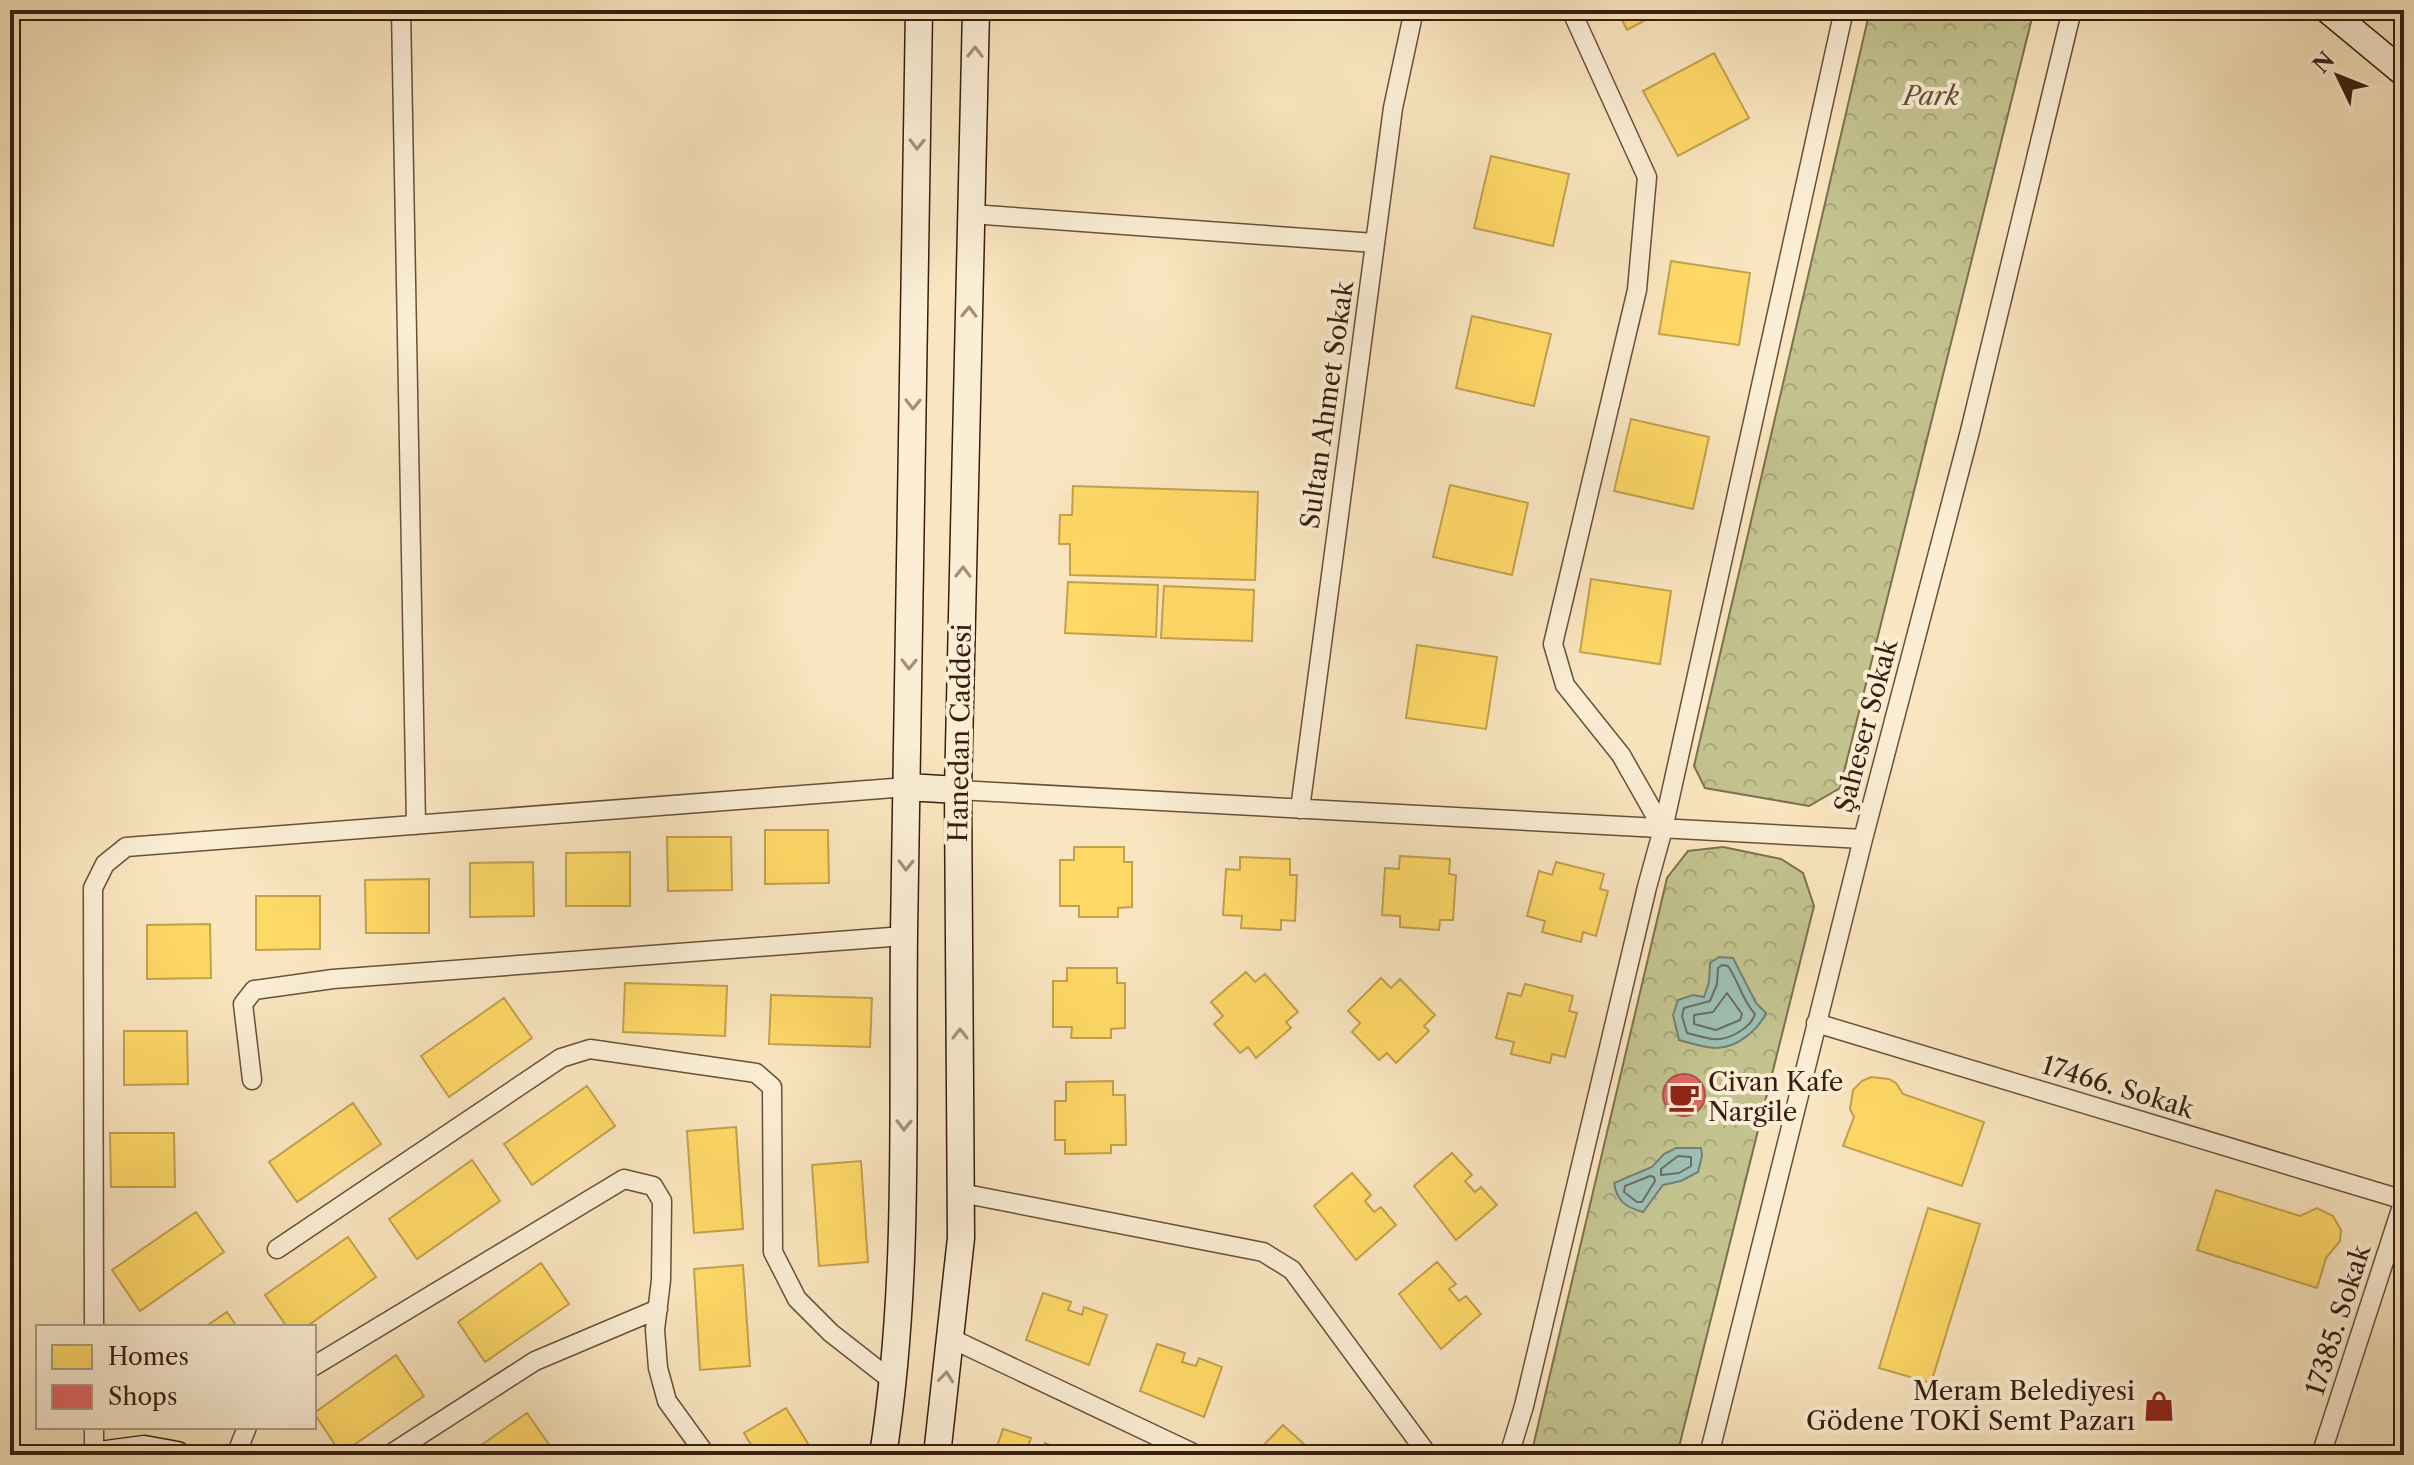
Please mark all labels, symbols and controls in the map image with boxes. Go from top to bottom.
north arrow [2298,36,2378,116]
one-way arrow [966,45,984,58]
text: N [2307,47,2340,79]
park label: Park [1901,80,1960,112]
one-way arrow [908,138,926,151]
street label: Sultan Ahmet Sokak [1294,278,1360,531]
one-way arrow [960,305,978,318]
one-way arrow [904,398,922,411]
one-way arrow [954,565,972,578]
street label: Hanedan Caddesi [942,623,978,843]
street label: Şaheser Sokak [1828,635,1905,816]
one-way arrow [900,658,918,671]
one-way arrow [897,859,914,872]
one-way arrow [951,1027,968,1040]
street label: 17466. Sokak [2038,1049,2199,1126]
place label: Civan Kafe Nargile [1708,1066,1843,1128]
cafe icon: Civan Kafe Nargile [1667,1080,1701,1114]
one-way arrow [895,1119,913,1132]
street label: 17385. Sokak [2299,1240,2378,1399]
legend [36,1325,316,1429]
text: Homes [108,1342,189,1371]
one-way arrow [937,1371,954,1384]
place label: Meram Belediyesi Gödene TOKİ Semt Pazarı [1806,1375,2135,1437]
text: Shops [108,1382,177,1411]
shop icon: Meram Belediyesi Gödene TOKİ Semt Pazarı [2142,1389,2176,1423]

